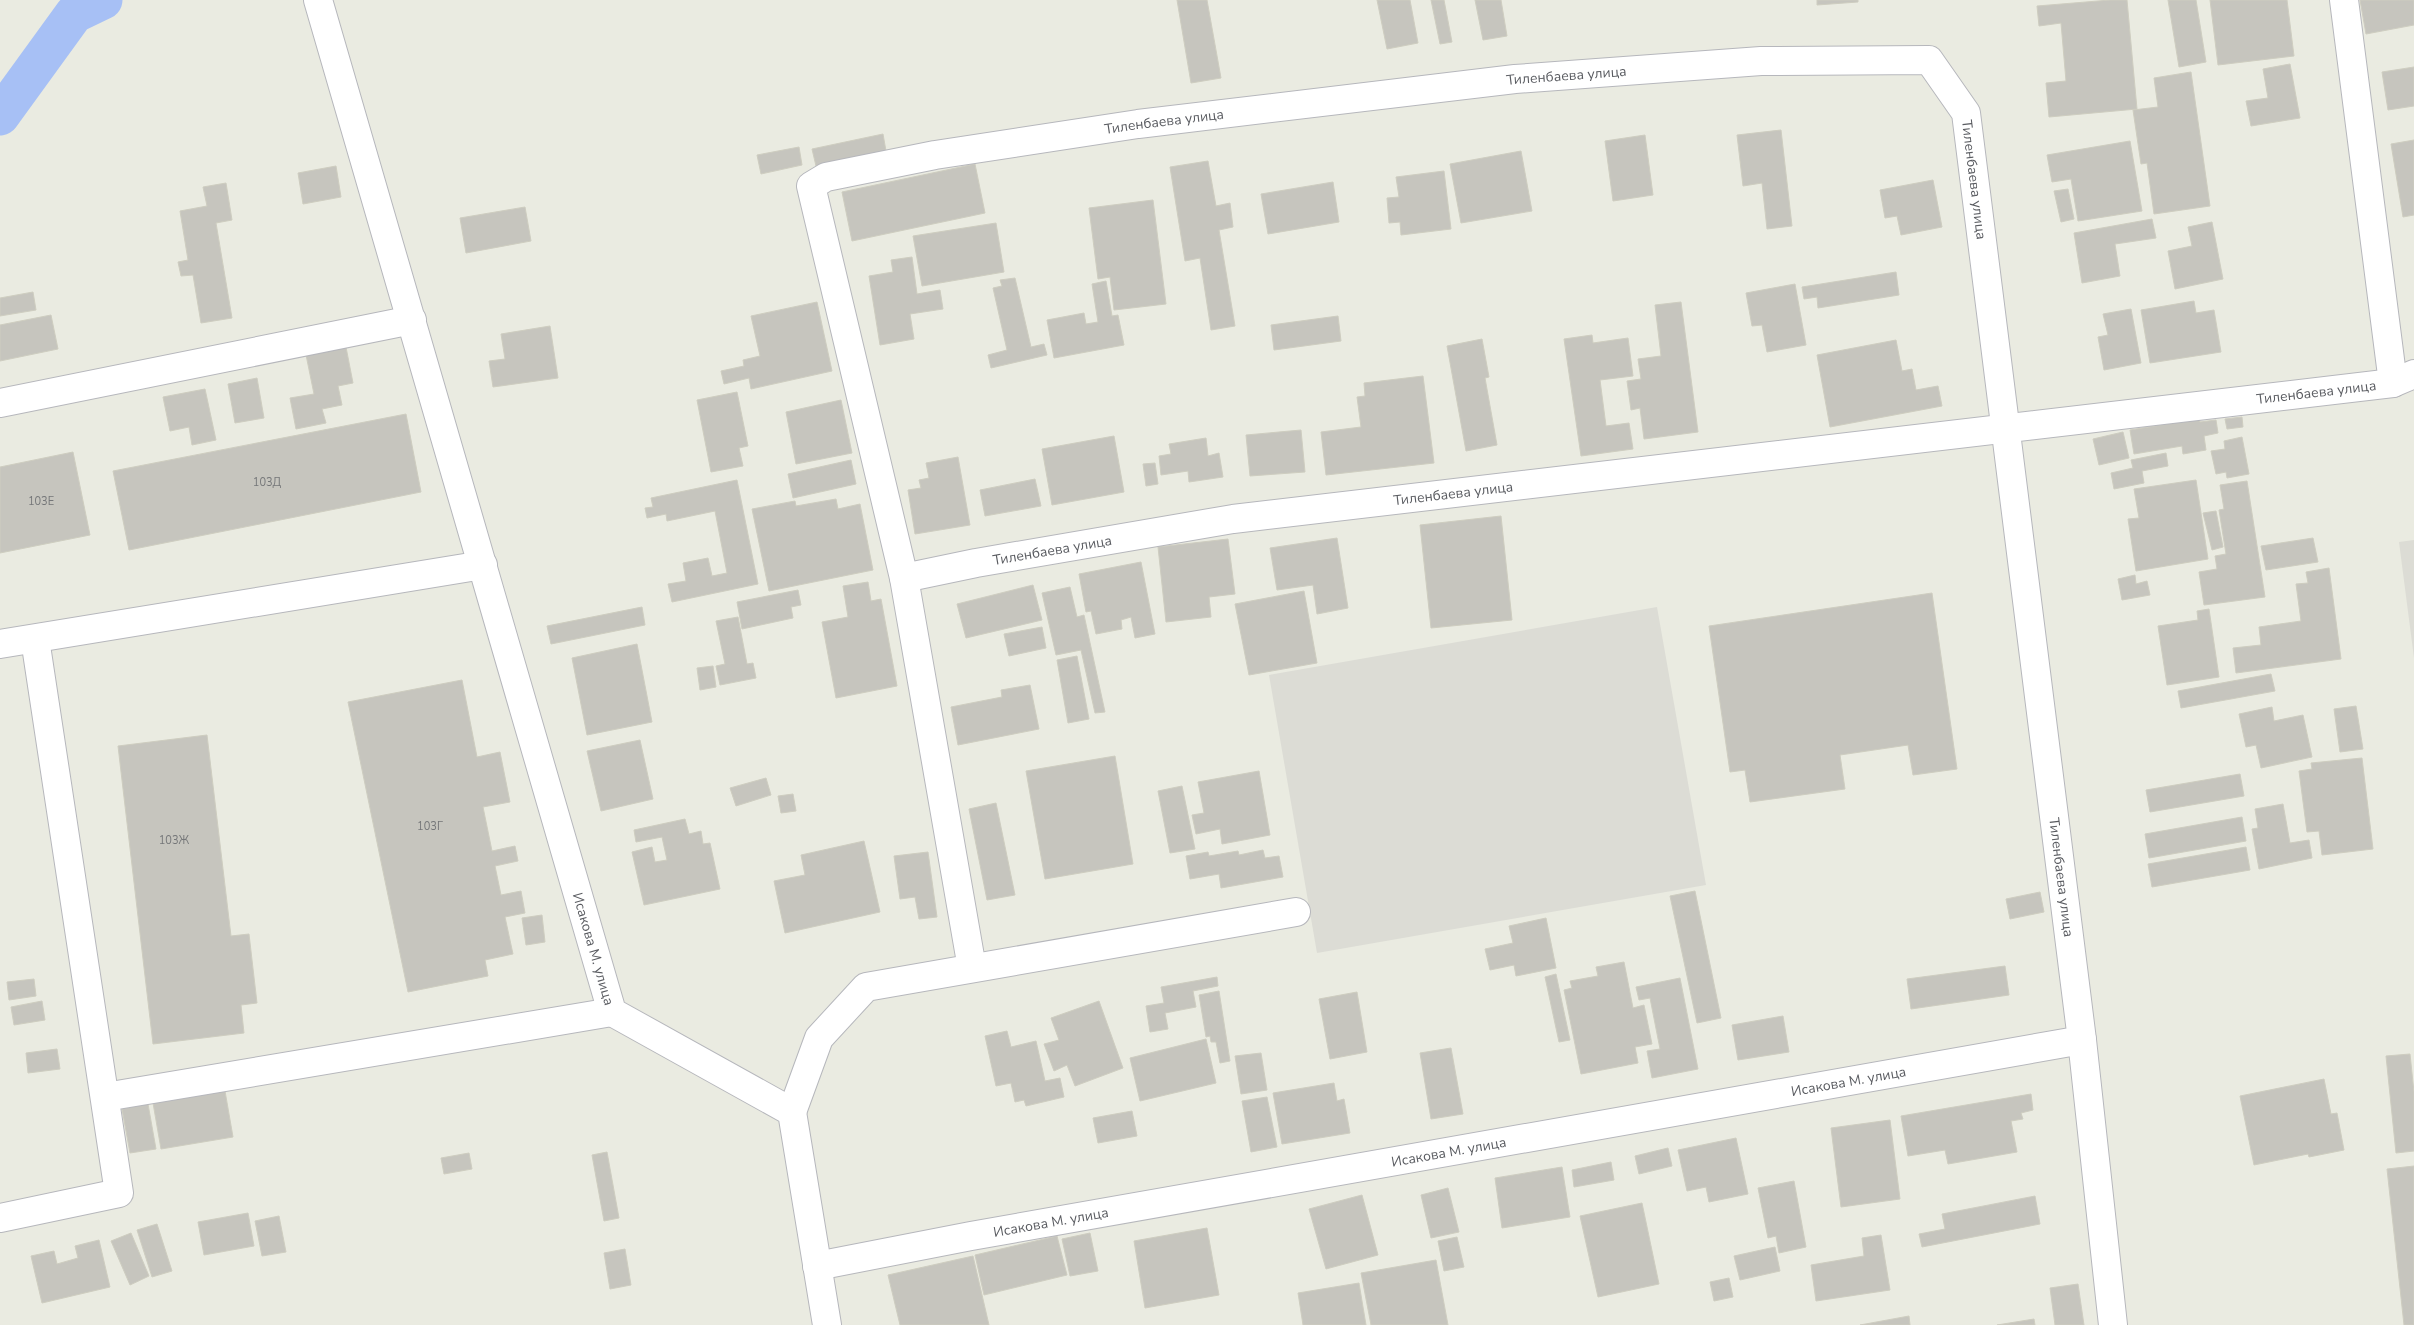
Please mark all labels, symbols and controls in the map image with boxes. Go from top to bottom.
street label: Тиленбаева улица [1505,61,1627,89]
street label: Тиленбаева улица [1103,104,1225,139]
street label: Тиленбаева улица [1957,119,1991,241]
street label: Тиленбаева улица [2255,376,2377,408]
house number: 103Д [253,475,282,490]
street label: Тиленбаева улица [1392,477,1514,510]
house number: 103Е [28,494,54,509]
street label: Тиленбаева улица [991,530,1113,569]
street label: Тиленбаева улица [2045,816,2079,938]
house number: 103Г [417,819,443,834]
house number: 103Ж [159,833,190,848]
street label: Исакова М. улица [568,890,619,1007]
street label: Исакова М. улица [1790,1062,1908,1101]
street label: Исакова М. улица [1390,1132,1508,1171]
street label: Исакова М. улица [992,1202,1110,1241]

